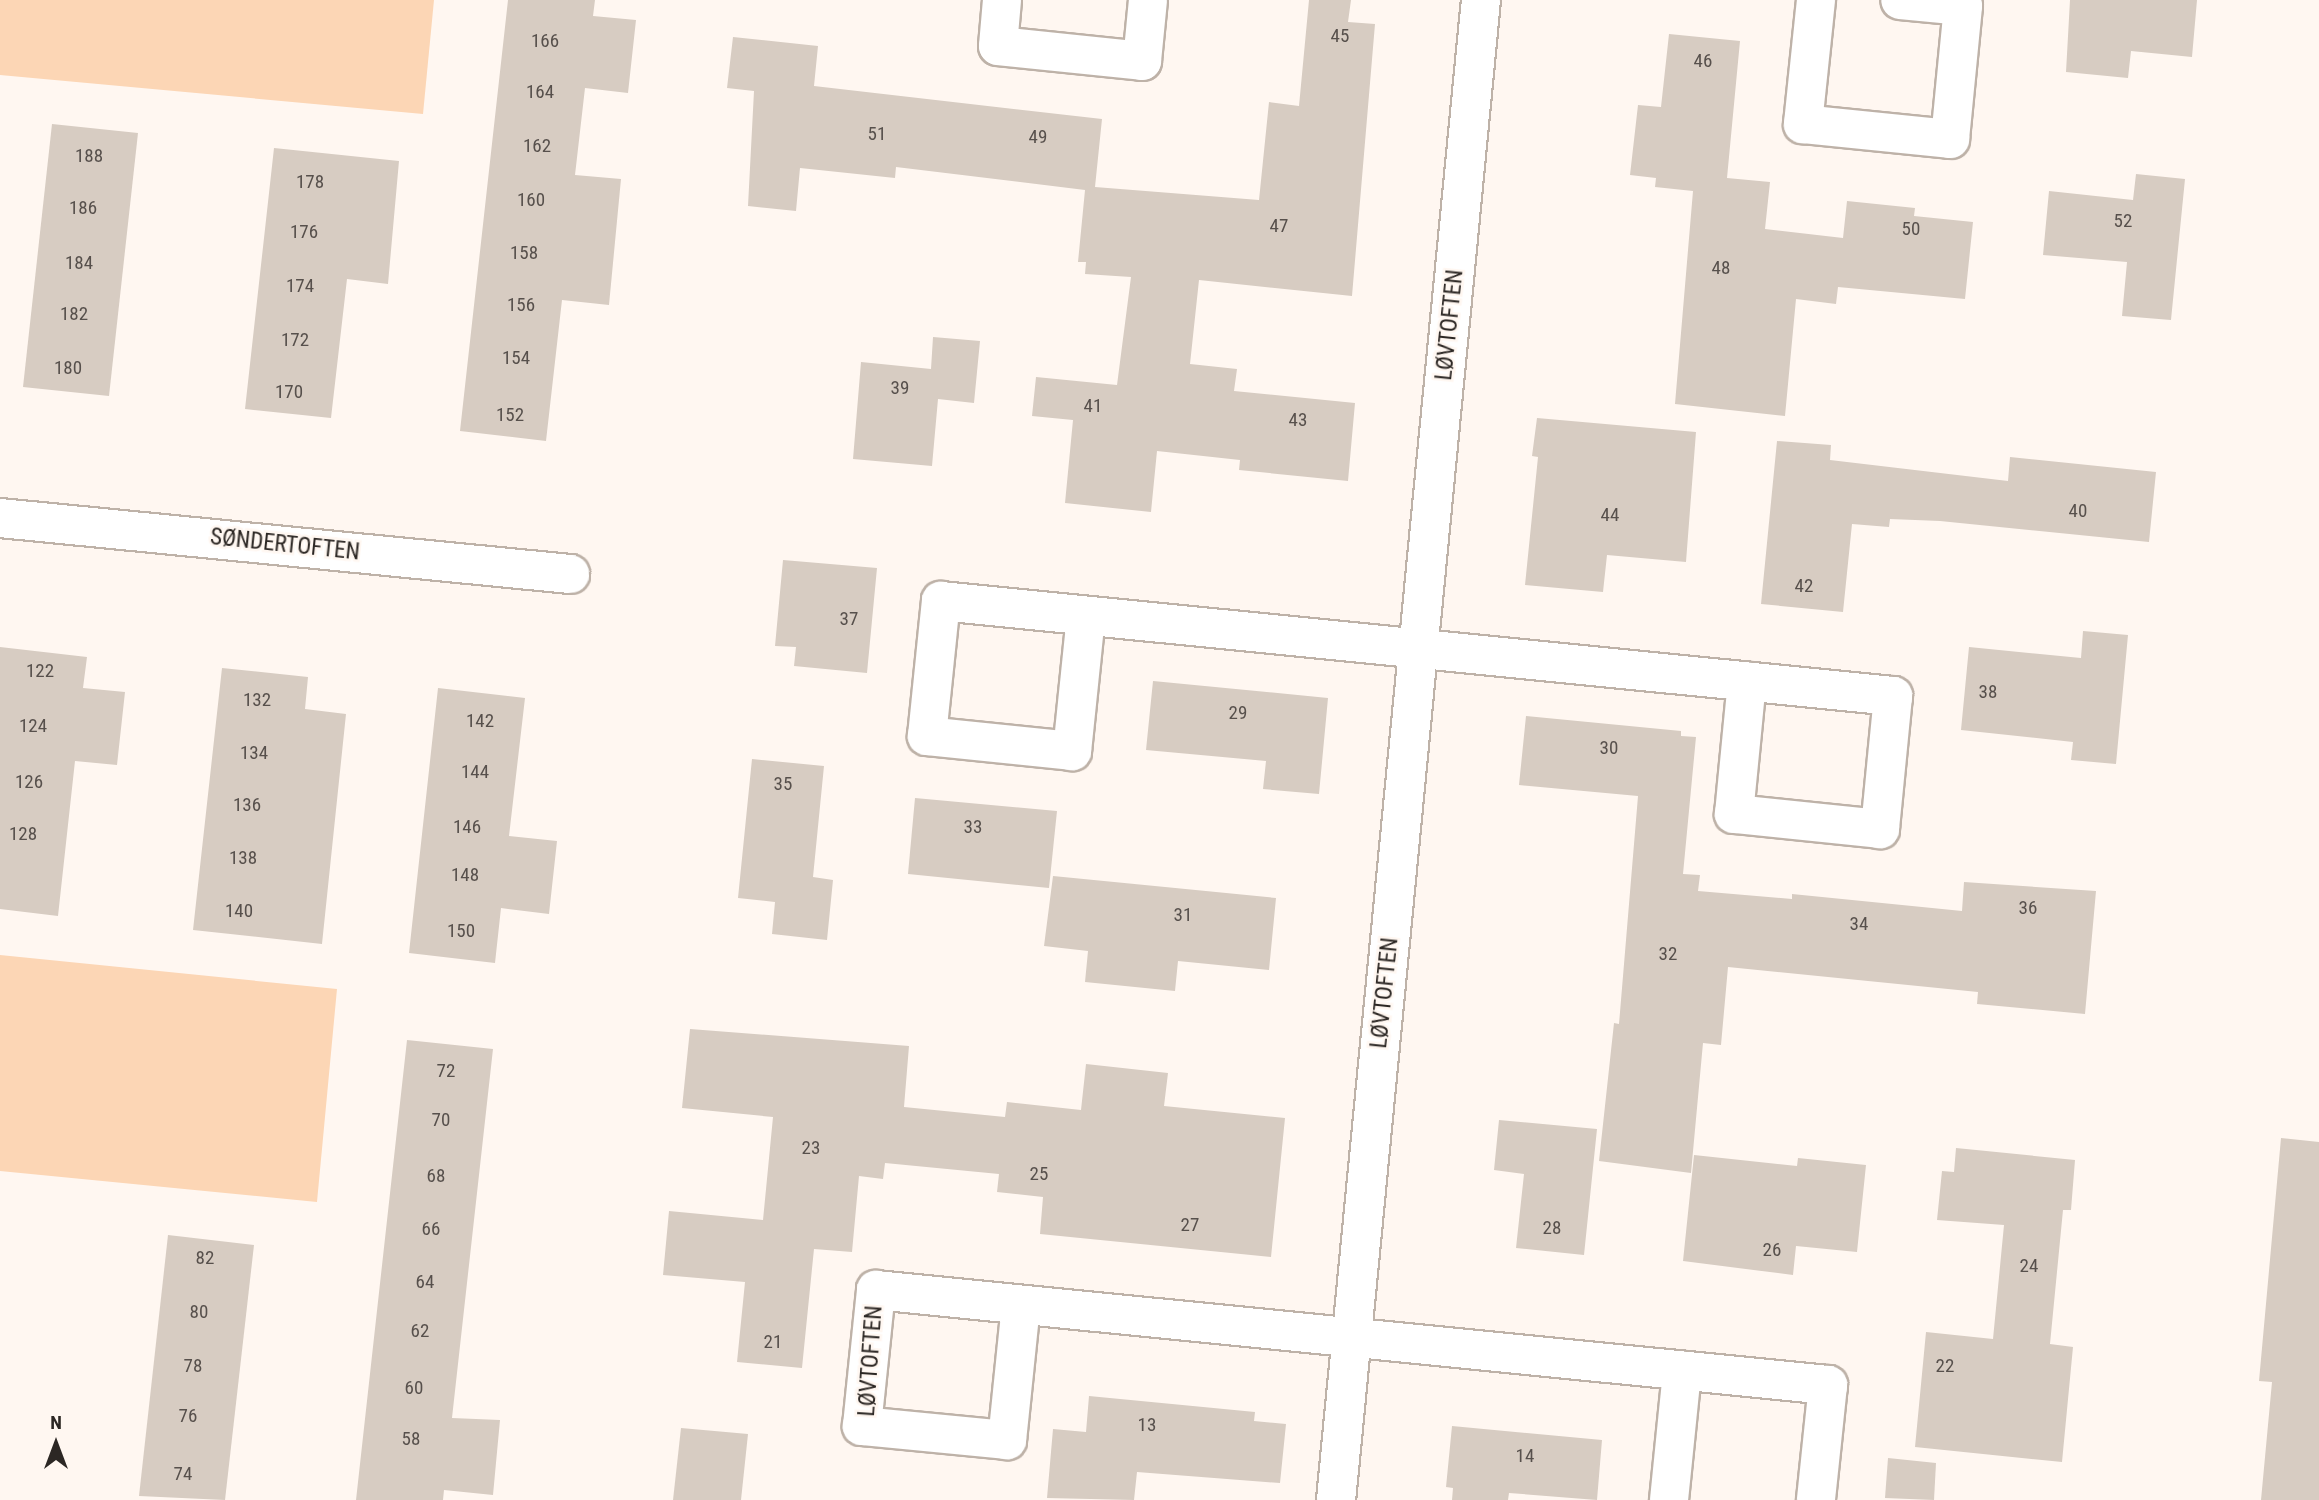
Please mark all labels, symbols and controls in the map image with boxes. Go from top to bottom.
house number: 45 [1331,25,1349,47]
house number: 166 [531,30,559,52]
house number: 46 [1694,50,1712,72]
house number: 164 [526,81,554,103]
house number: 51 [868,123,886,145]
house number: 49 [1029,126,1047,148]
house number: 162 [523,135,551,157]
house number: 188 [75,145,103,167]
house number: 178 [296,171,324,193]
house number: 160 [517,189,545,211]
house number: 186 [69,197,97,219]
house number: 52 [2114,210,2132,232]
house number: 47 [1270,215,1288,237]
house number: 50 [1902,218,1920,240]
house number: 176 [290,221,318,243]
house number: 158 [510,242,538,264]
house number: 184 [65,252,93,274]
house number: 48 [1712,257,1730,279]
street label: LØVTOFTEN [1430,268,1470,382]
house number: 174 [286,275,314,297]
house number: 156 [507,294,535,316]
house number: 182 [60,303,88,325]
house number: 172 [281,329,309,351]
house number: 154 [502,347,530,369]
house number: 180 [54,357,82,379]
house number: 39 [891,377,909,399]
house number: 170 [275,381,303,403]
house number: 41 [1084,395,1102,417]
house number: 152 [496,404,524,426]
house number: 43 [1289,409,1307,431]
house number: 40 [2069,500,2087,522]
house number: 44 [1601,504,1619,526]
street label: SØNDERTOFTEN [209,523,361,567]
house number: 42 [1795,575,1813,597]
house number: 37 [840,608,858,630]
house number: 122 [26,660,54,682]
house number: 38 [1979,681,1997,703]
house number: 132 [243,689,271,711]
house number: 29 [1229,702,1247,724]
house number: 142 [466,710,494,732]
house number: 124 [19,715,47,737]
house number: 30 [1600,737,1618,759]
house number: 134 [240,742,268,764]
house number: 144 [461,761,489,783]
house number: 126 [15,771,43,793]
house number: 35 [774,773,792,795]
house number: 136 [233,794,261,816]
house number: 146 [453,816,481,838]
house number: 33 [964,816,982,838]
house number: 128 [9,823,37,845]
house number: 138 [229,847,257,869]
house number: 148 [451,864,479,886]
house number: 36 [2019,897,2037,919]
house number: 140 [225,900,253,922]
house number: 31 [1174,904,1192,926]
house number: 34 [1850,913,1868,935]
house number: 150 [447,920,475,942]
street label: LØVTOFTEN [1365,936,1405,1050]
house number: 32 [1659,943,1677,965]
house number: 72 [437,1060,455,1082]
house number: 70 [432,1109,450,1131]
house number: 23 [802,1137,820,1159]
house number: 25 [1030,1163,1048,1185]
house number: 68 [427,1165,445,1187]
house number: 27 [1181,1214,1199,1236]
house number: 28 [1543,1217,1561,1239]
house number: 66 [422,1218,440,1240]
house number: 26 [1763,1239,1781,1261]
house number: 82 [196,1247,214,1269]
house number: 24 [2020,1255,2038,1277]
house number: 64 [416,1271,434,1293]
house number: 80 [190,1301,208,1323]
street label: LØVTOFTEN [853,1304,889,1418]
house number: 62 [411,1320,429,1342]
house number: 21 [764,1331,782,1353]
house number: 78 [184,1355,202,1377]
house number: 22 [1936,1355,1954,1377]
house number: 60 [405,1377,423,1399]
house number: 76 [179,1405,197,1427]
north arrow [21,1409,91,1479]
text: N [50,1411,62,1434]
house number: 13 [1138,1414,1156,1436]
house number: 58 [402,1428,420,1450]
house number: 14 [1516,1445,1534,1467]
house number: 74 [174,1463,192,1485]

